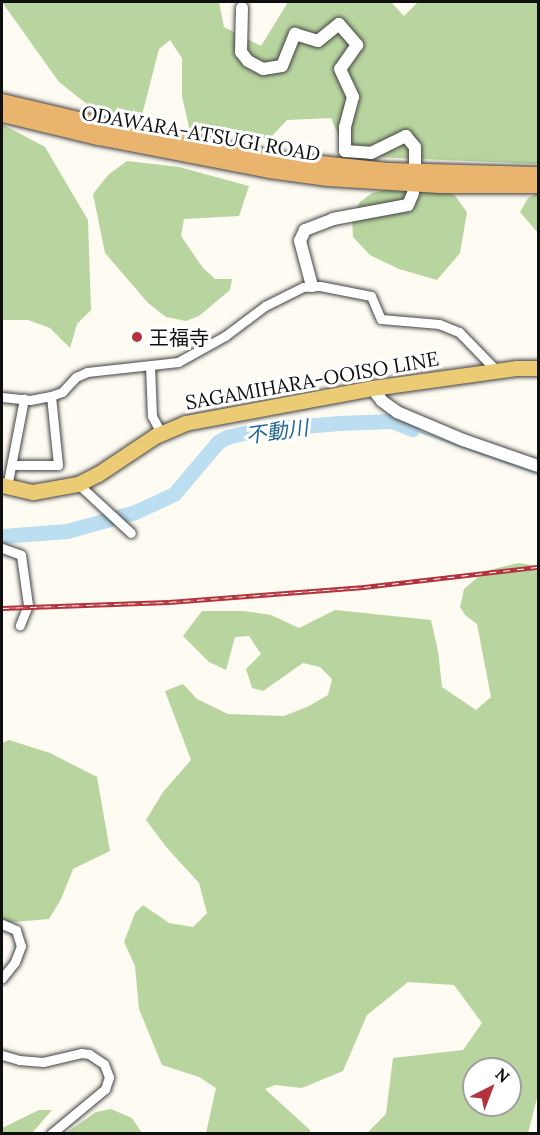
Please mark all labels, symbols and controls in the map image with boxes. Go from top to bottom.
street label: ODAWARA-ATSUGI ROAD [80,100,322,166]
place label: 王福寺 [149,325,209,349]
marker: 王福寺 [130,330,144,344]
street label: SAGAMIHARA-OOISO LINE [183,346,441,414]
water label: 不動川 [244,415,310,449]
north arrow [462,1057,522,1117]
text: N [491,1064,514,1087]

